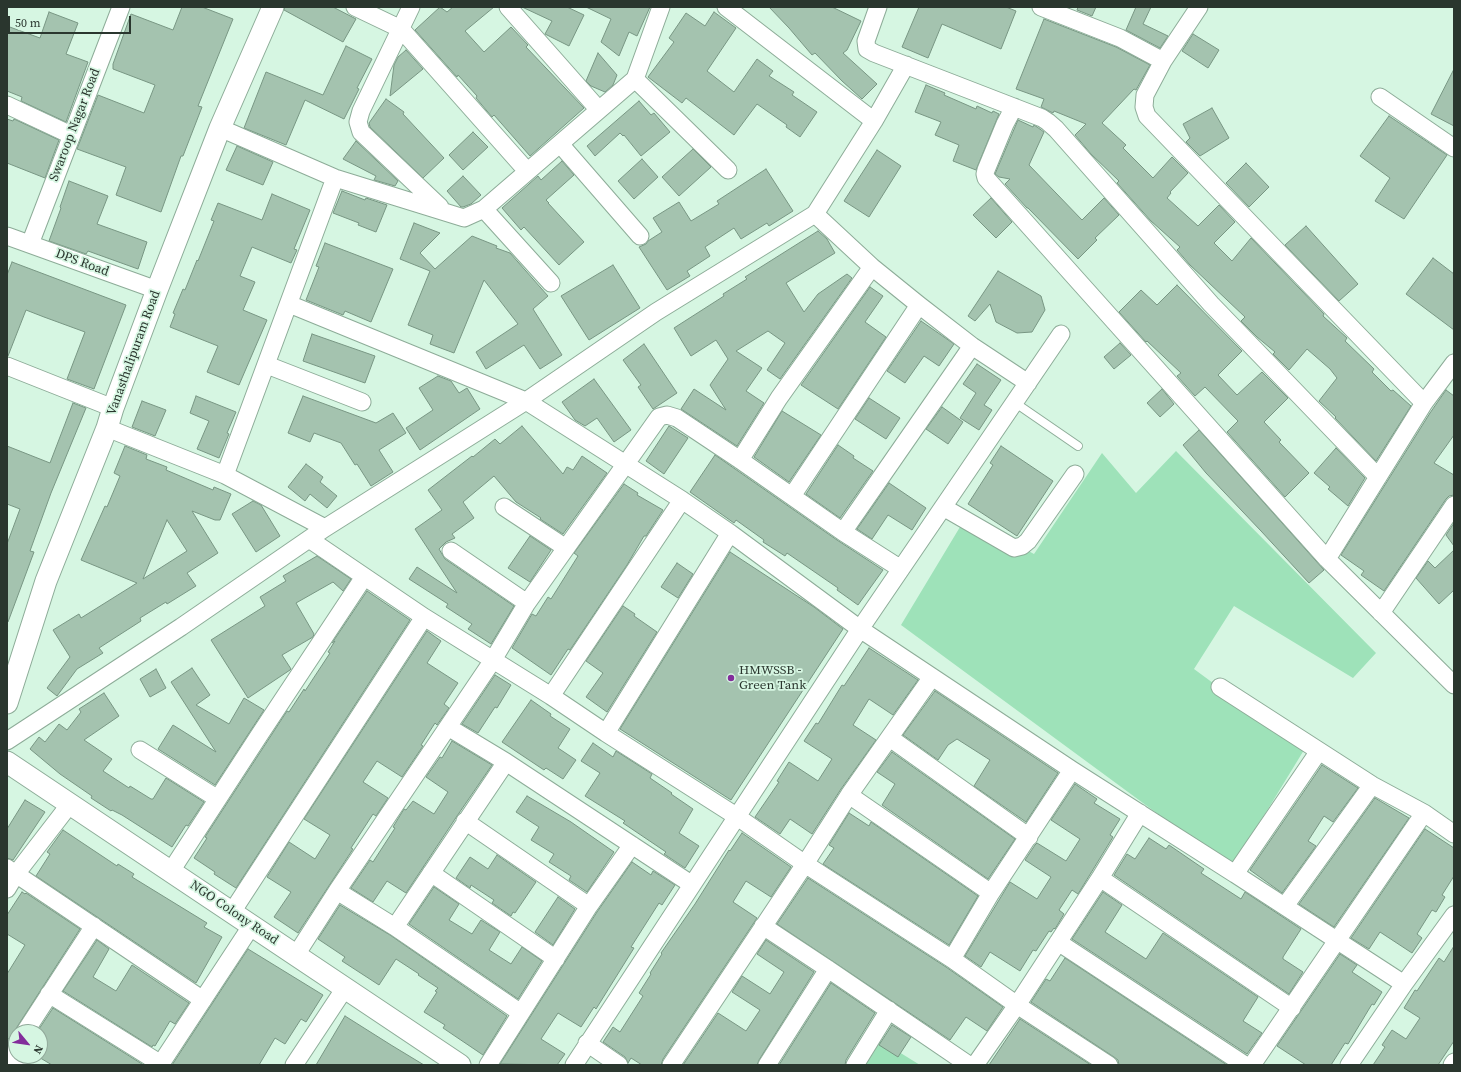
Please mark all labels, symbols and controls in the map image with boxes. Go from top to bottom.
scale bar [10,8,133,34]
text: 50 m [15,15,41,31]
street label: Swaroop Nagar Road [46,66,104,184]
street label: DPS Road [53,246,111,280]
street label: Vanasthalipuram Road [104,288,164,418]
place label: HMWSSB - Green Tank [739,663,806,694]
marker: HMWSSB - Green Tank [726,673,736,683]
street label: NGO Colony Road [187,878,281,948]
north arrow [8,1024,48,1064]
text: N [30,1042,47,1057]

